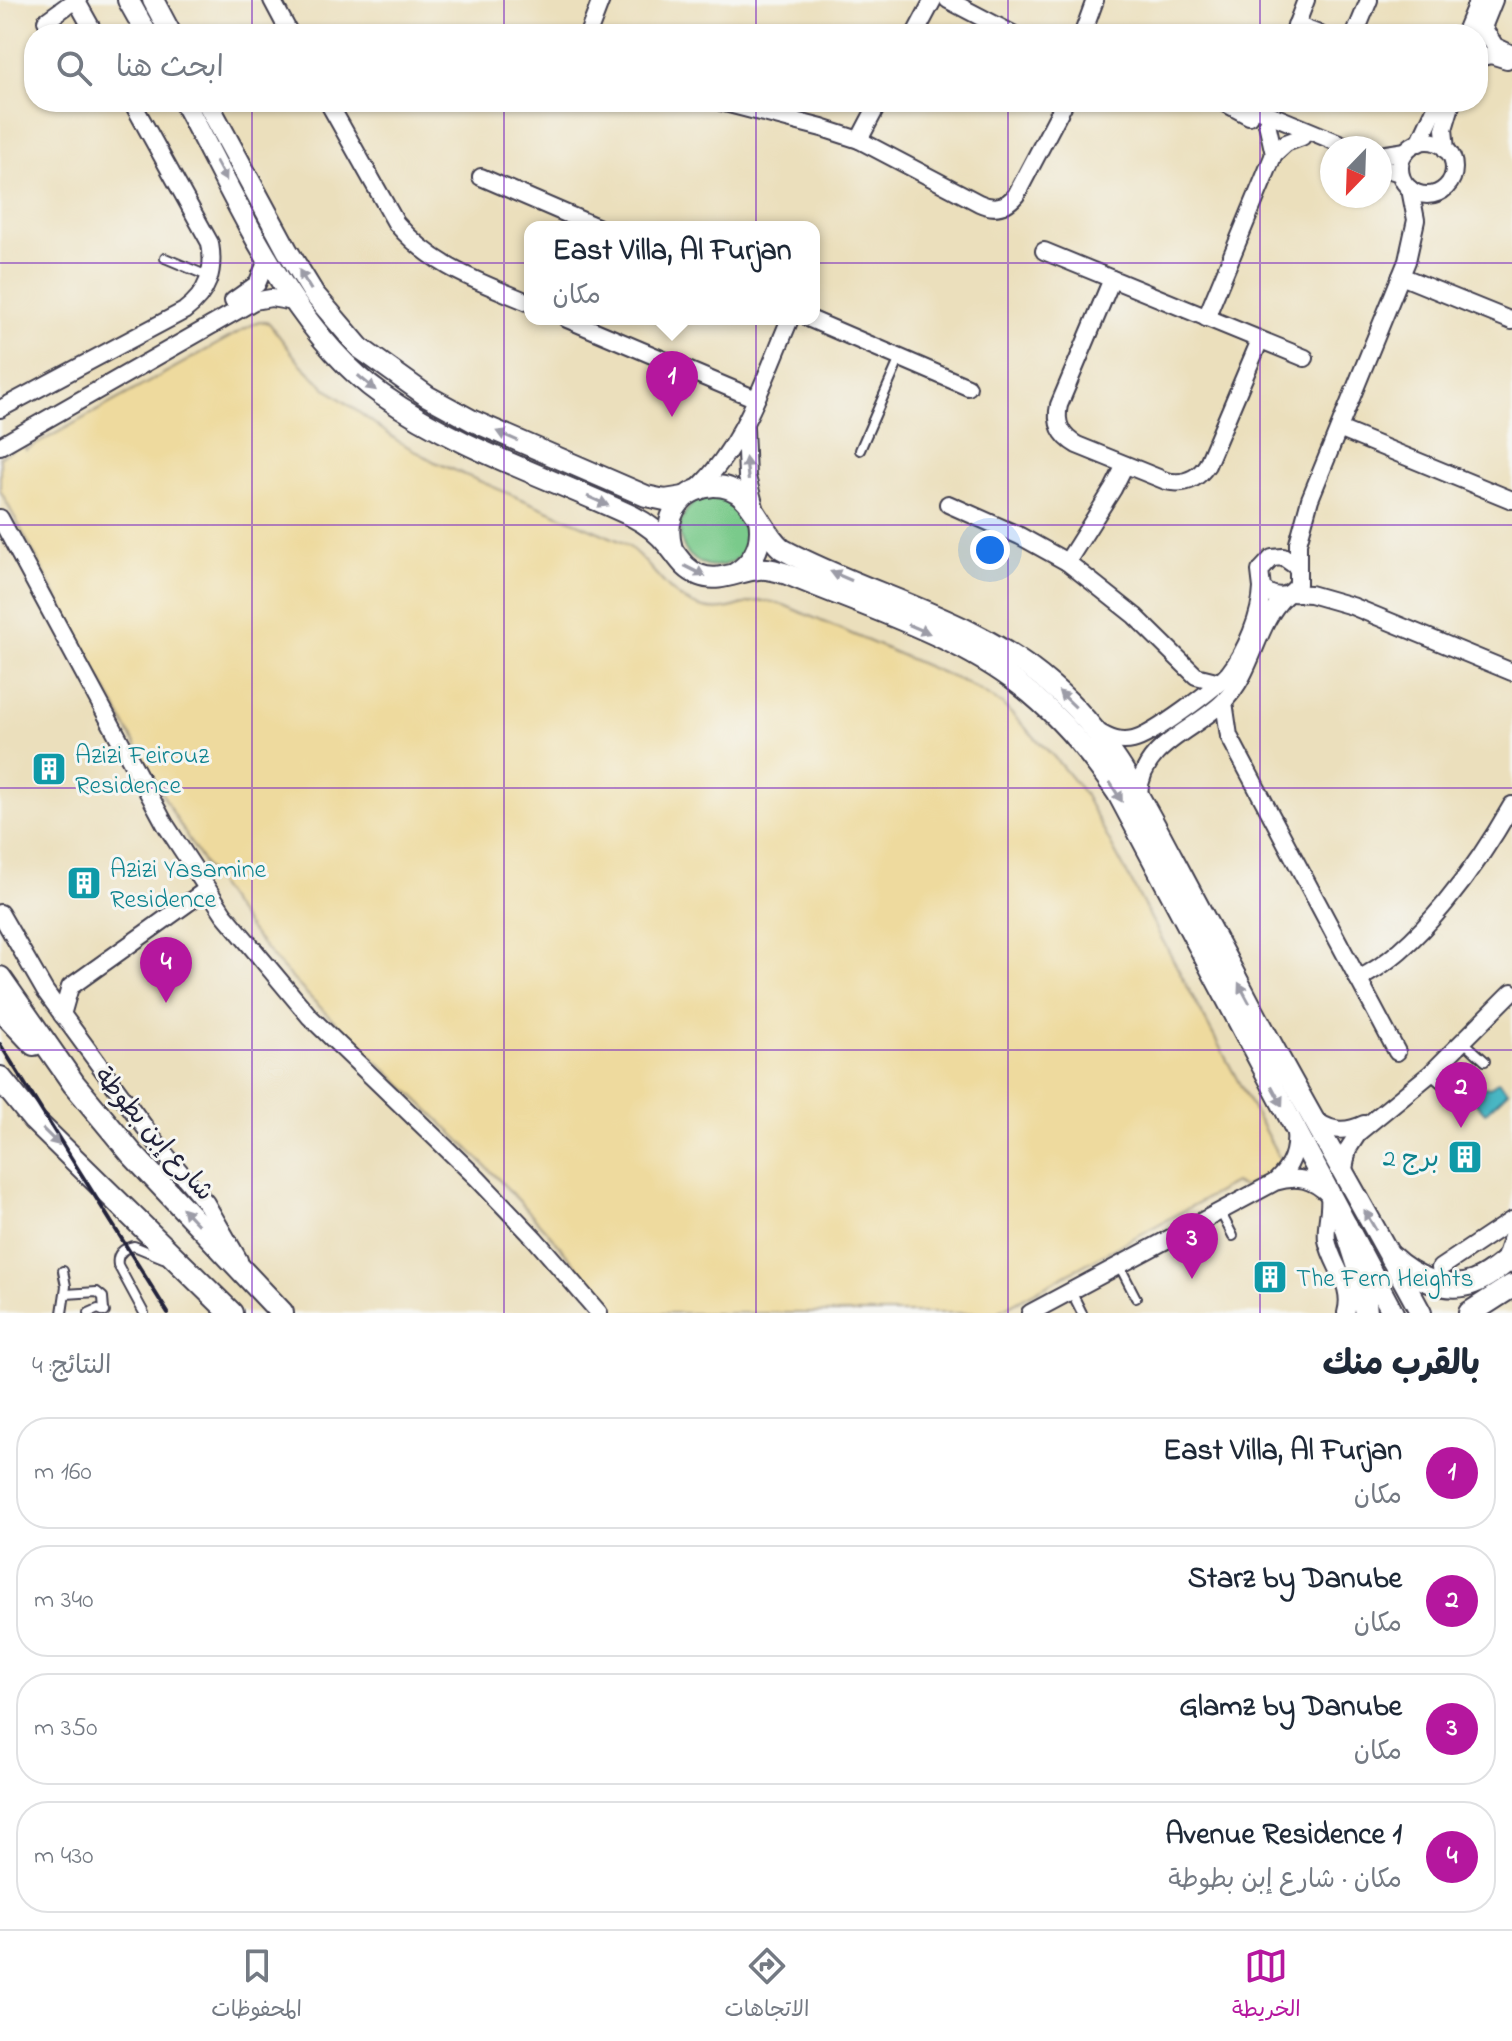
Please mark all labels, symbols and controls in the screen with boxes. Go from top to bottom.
search box [24,24,1488,112]
icon: search [52,46,96,90]
text: ابحث هنا [116,47,224,91]
north arrow [1320,136,1392,208]
one-way arrow [214,159,227,182]
popup [524,221,820,325]
text: East Villa, Al Furjan [553,230,791,274]
one-way arrow [299,269,313,291]
text: مكان [553,278,601,316]
pin: 1 [646,351,698,417]
one-way arrow [357,374,377,391]
one-way arrow [496,429,519,443]
one-way arrow [740,456,753,481]
one-way arrow [586,494,609,508]
your location [970,530,1010,570]
one-way arrow [684,564,707,578]
one-way arrow [829,569,853,582]
one-way arrow [907,623,931,636]
one-way arrow [1058,691,1077,709]
place label: Azizi Feirouz Residence [75,738,209,806]
building icon: Azizi Feirouz Residence [30,750,68,788]
one-way arrow [1108,781,1122,803]
place label: Azizi Yasamine Residence [110,852,267,920]
building icon: Azizi Yasamine Residence [65,864,103,902]
pin: 4 [140,937,192,1003]
one-way arrow [1237,981,1251,1004]
street label: شارع إبن بطوطة [84,1059,222,1210]
pin: 2 [1435,1062,1487,1128]
one-way arrow [1270,1084,1283,1107]
one-way arrow [42,1127,60,1146]
building icon: برج 2 [1446,1138,1484,1176]
place label: برج 2 [1383,1141,1439,1179]
one-way arrow [181,1207,199,1226]
one-way arrow [1363,1209,1377,1231]
pin: 3 [1166,1213,1218,1279]
building icon: The Fern Heights [1251,1258,1289,1296]
place label: The Fern Heights [1296,1261,1474,1299]
text: بالقرب منك [1322,1341,1480,1391]
text: النتائج: 4 [32,1348,111,1386]
text: East Villa, Al Furjan [1163,1430,1402,1474]
text: 160 m [34,1454,92,1492]
text: 1 [1448,1454,1456,1492]
text: مكان [1354,1478,1402,1516]
text: Starz by Danube [1188,1558,1402,1602]
text: 340 m [34,1582,93,1620]
text: 2 [1446,1582,1458,1620]
text: مكان [1354,1606,1402,1644]
text: Glamz by Danube [1179,1686,1402,1730]
text: 350 m [34,1710,98,1748]
text: 3 [1447,1710,1457,1748]
text: مكان [1354,1734,1402,1772]
text: Avenue Residence 1 [1165,1814,1402,1858]
text: 430 m [34,1838,93,1876]
text: 4 [1447,1838,1457,1876]
text: مكان · شارع إبن بطوطة [1168,1862,1402,1900]
tab: المحفوظات [211,1944,302,2028]
tab: الاتجاهات [725,1944,809,2028]
tab: الخريطة [1232,1944,1301,2028]

